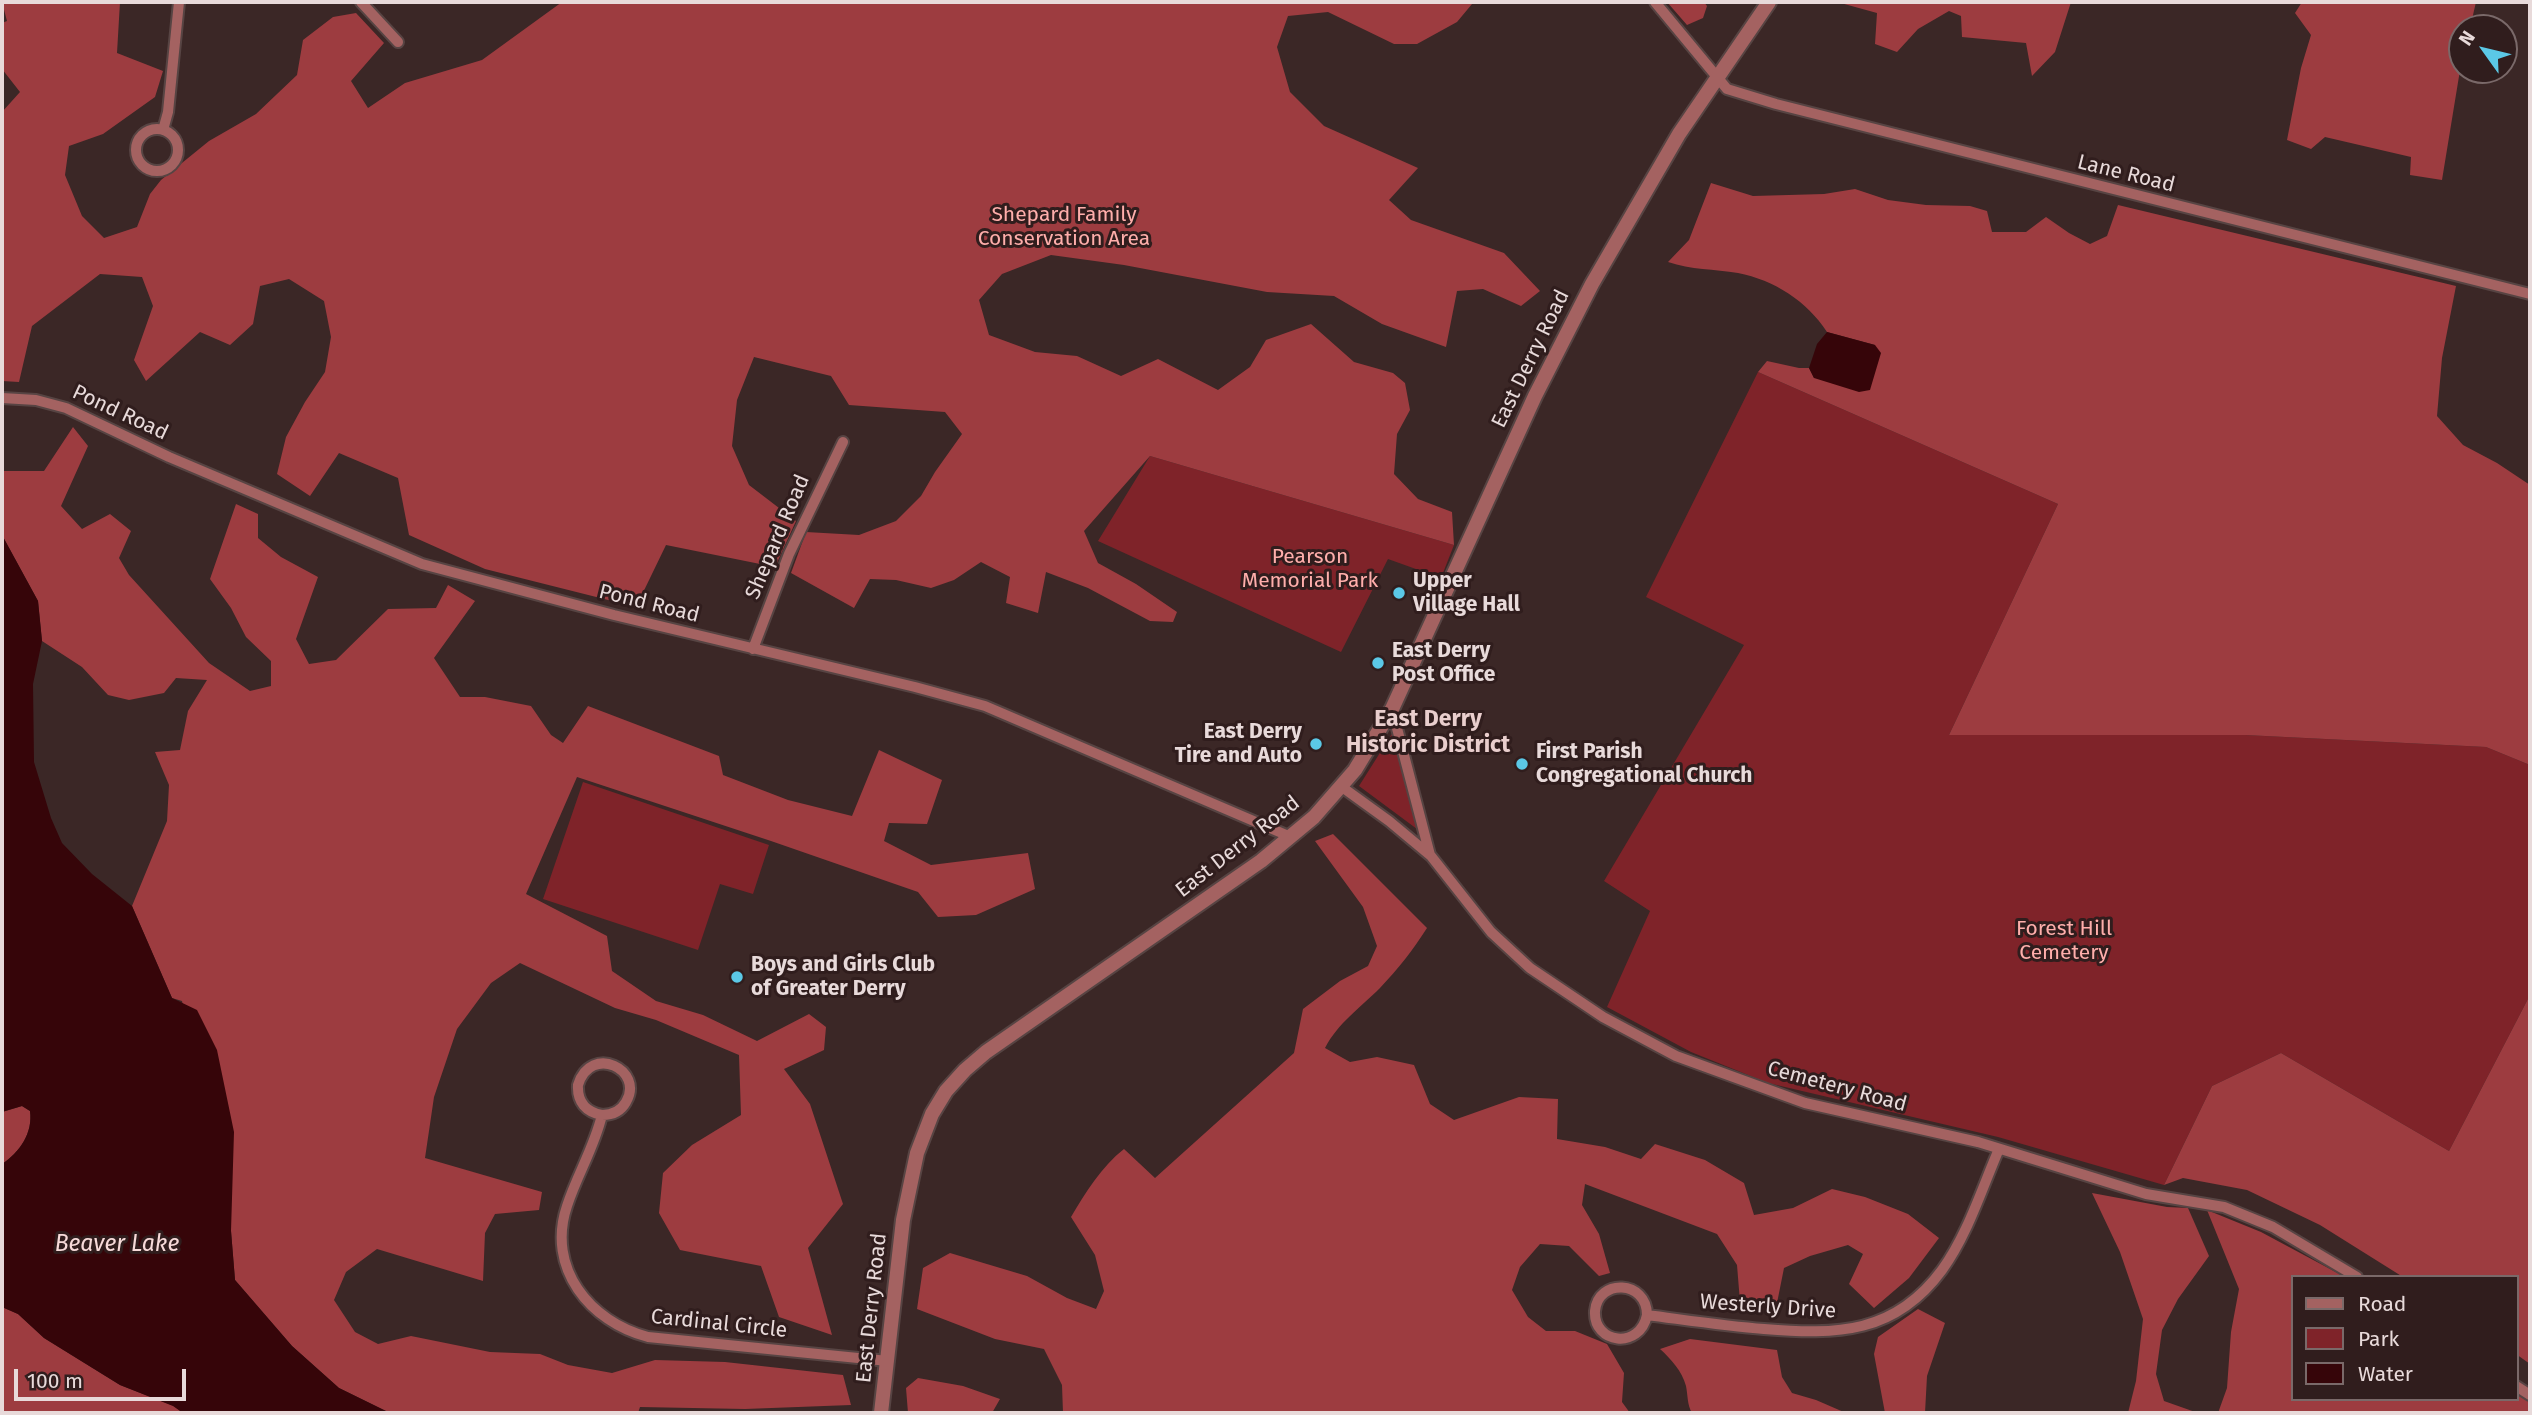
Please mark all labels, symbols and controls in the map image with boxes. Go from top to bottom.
north arrow [2448,14,2518,84]
text: N [2454,26,2480,50]
street label: Lane Road [2075,150,2177,198]
park label: Shepard Family Conservation Area [978,202,1150,252]
street label: East Derry Road [1487,286,1575,432]
street label: Pond Road [68,380,172,446]
street label: Shepard Road [740,471,816,603]
park label: Pearson Memorial Park [1242,544,1378,594]
place label: Upper Village Hall [1413,568,1520,618]
street label: Pond Road [596,579,702,629]
marker: Upper Village Hall [1391,585,1407,601]
place label: East Derry Post Office [1392,638,1495,688]
marker: East Derry Post Office [1370,655,1386,671]
district label: East Derry Historic District [1346,706,1510,760]
place label: East Derry Tire and Auto [1175,719,1302,769]
marker: East Derry Tire and Auto [1308,736,1324,752]
place label: First Parish Congregational Church [1536,739,1752,789]
marker: First Parish Congregational Church [1514,756,1530,772]
street label: East Derry Road [1171,791,1305,903]
park label: Forest Hill Cemetery [2016,916,2112,966]
place label: Boys and Girls Club of Greater Derry [751,952,935,1002]
marker: Boys and Girls Club of Greater Derry [729,969,745,985]
street label: Cemetery Road [1764,1056,1910,1118]
water label: Beaver Lake [55,1231,179,1259]
street label: East Derry Road [852,1232,892,1384]
legend [2290,1275,2518,1401]
street label: Westerly Drive [1699,1290,1837,1324]
text: Road [2358,1291,2406,1317]
street label: Cardinal Circle [650,1304,788,1344]
text: Park [2358,1326,2399,1352]
scale bar [18,1356,189,1400]
text: Water [2358,1361,2413,1387]
text: 100 m [27,1368,83,1394]

